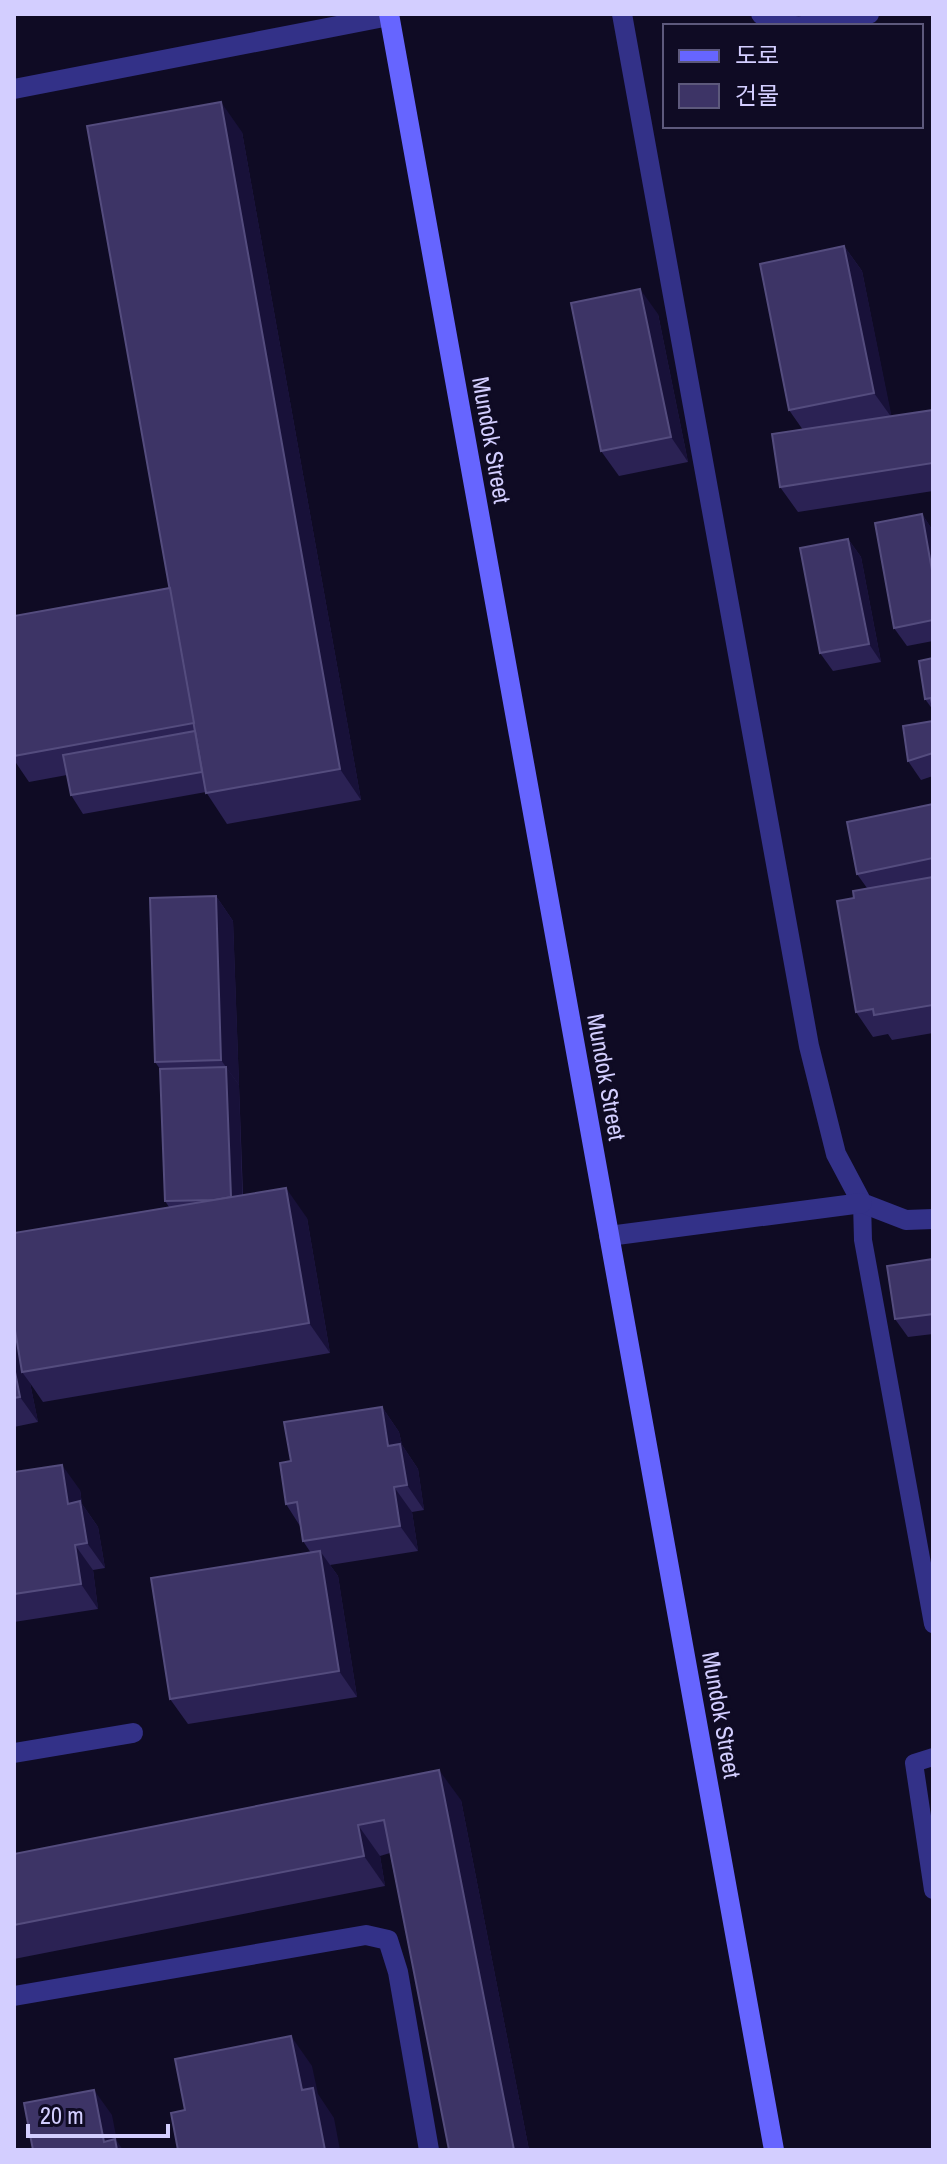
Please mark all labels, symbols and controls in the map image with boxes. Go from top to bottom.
legend [663,24,923,128]
text: 도로 [735,39,779,71]
text: 건물 [735,79,779,111]
street label: Mundok Street [465,374,519,506]
street label: Mundok Street [580,1011,634,1143]
street label: Mundok Street [695,1649,749,1781]
scale bar [28,2088,168,2138]
text: 20 m [40,2099,84,2131]

